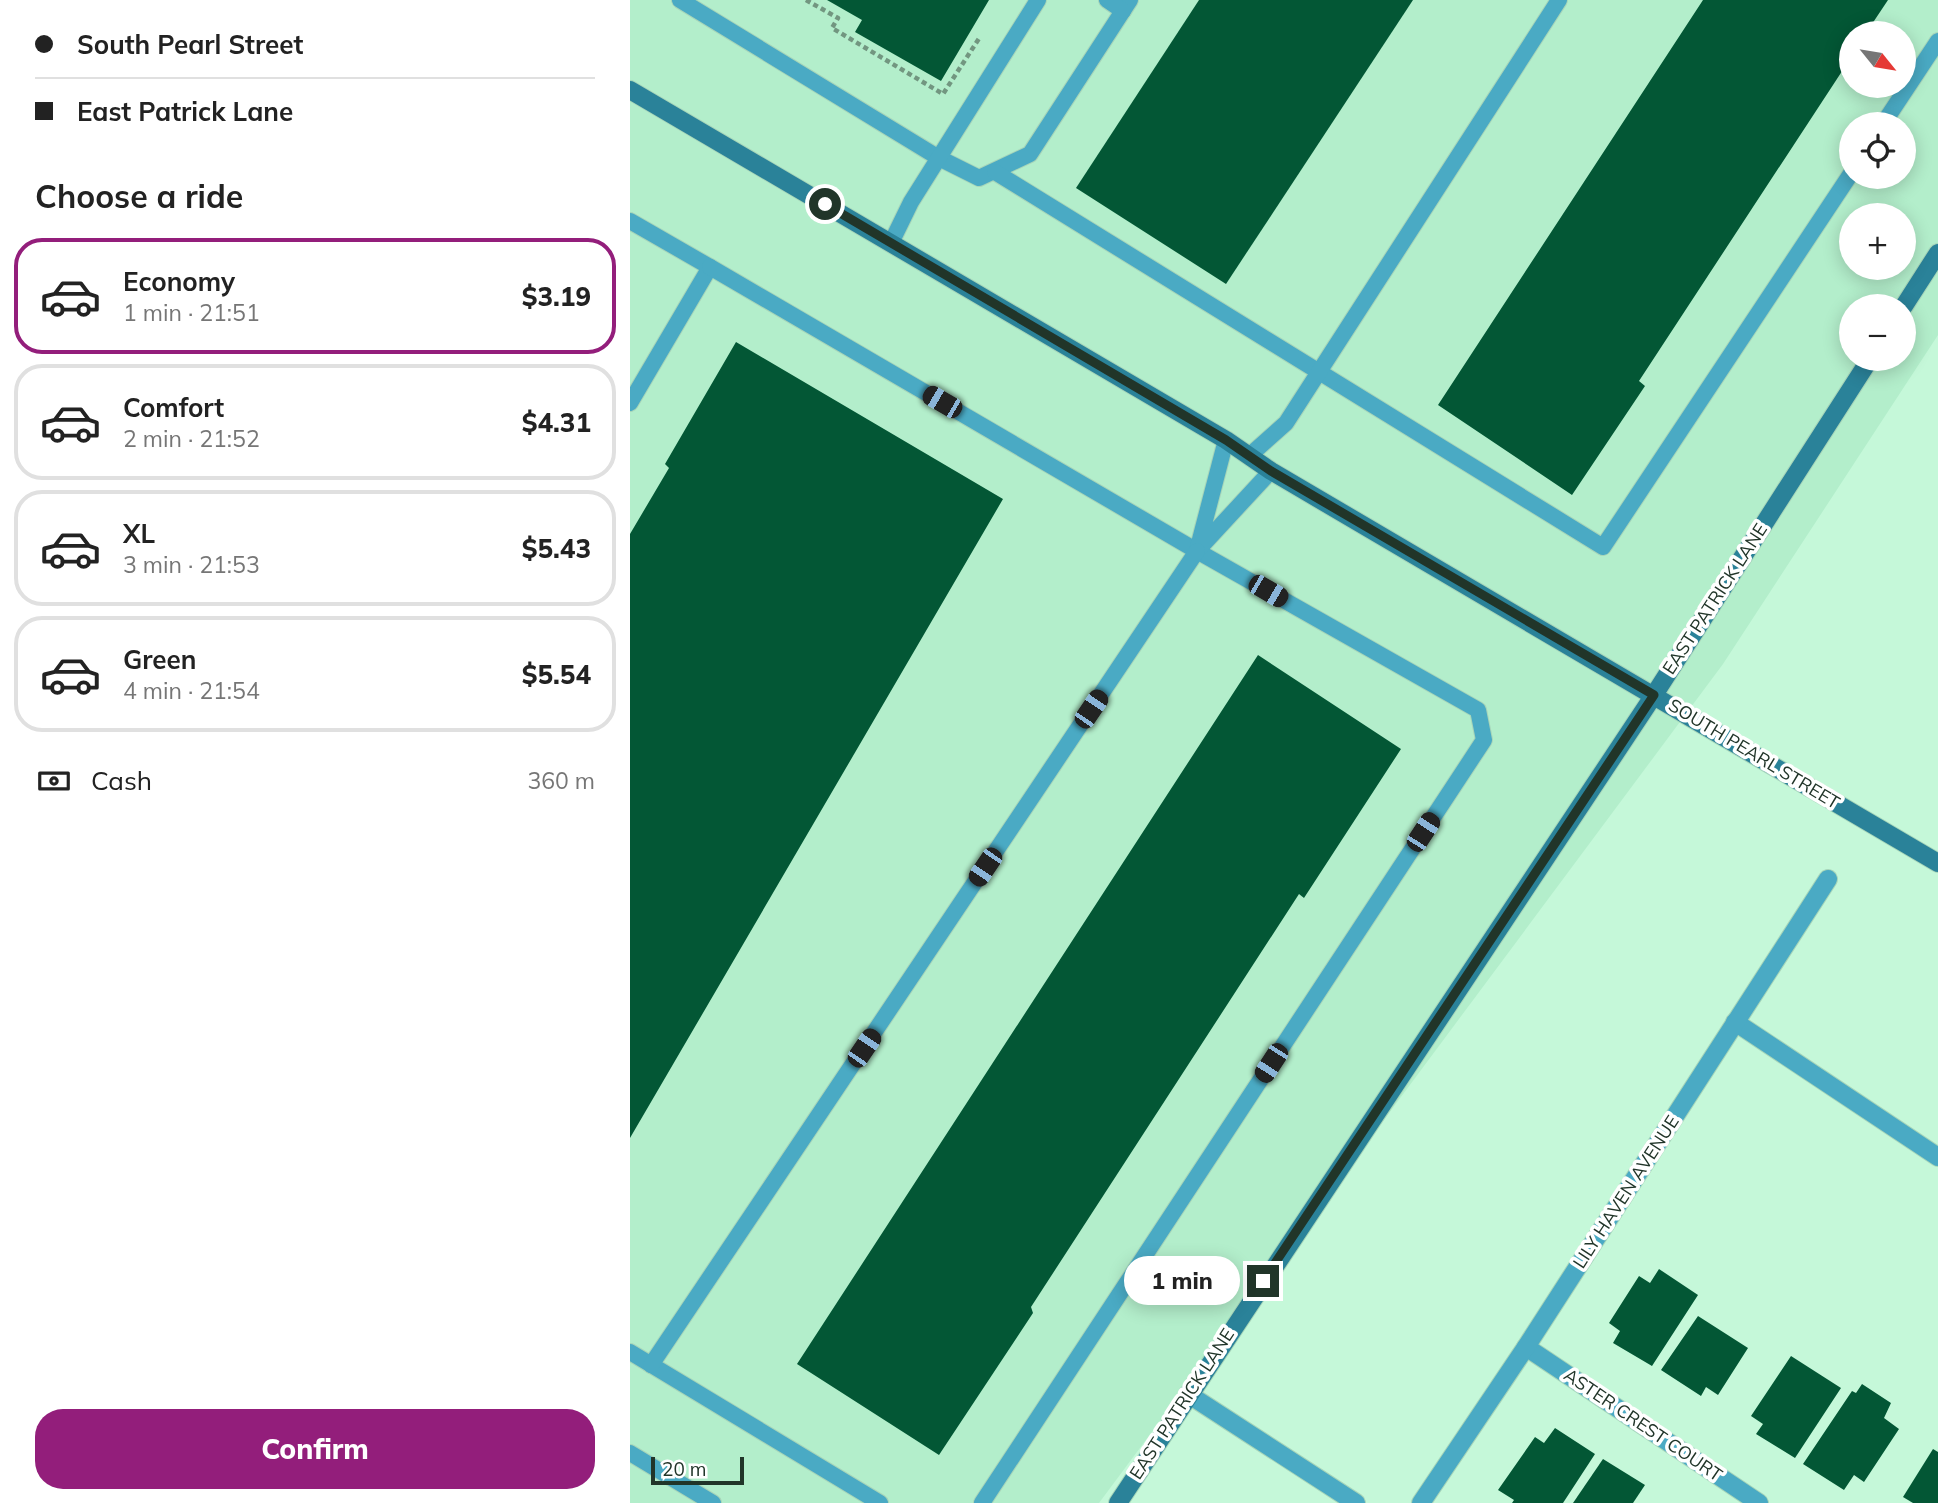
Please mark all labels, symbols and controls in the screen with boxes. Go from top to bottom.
north arrow [1839,21,1916,98]
map controls [1839,21,1916,371]
text: South Pearl Street [77,28,303,61]
text: East Patrick Lane [77,95,293,128]
button: locate [1839,112,1916,189]
text: Choose a ride [35,176,243,216]
route start [809,188,841,220]
button: + [1839,203,1916,280]
icon: car [39,265,102,328]
text: Economy [123,265,235,298]
text: $3.19 [522,280,591,313]
button: − [1839,294,1916,371]
text: 1 min · 21:51 [123,298,260,327]
car [919,382,966,422]
icon: car [39,391,102,454]
text: Comfort [123,391,224,424]
text: $4.31 [522,406,591,439]
text: 2 min · 21:52 [123,424,260,453]
icon: car [39,517,102,580]
text: XL [123,517,155,550]
street label: EAST PATRICK LANE [1657,519,1772,679]
text: $5.43 [522,532,591,565]
text: 3 min · 21:53 [123,550,260,579]
car [1245,571,1292,611]
icon: car [39,643,102,706]
text: Green [123,643,196,676]
text: $5.54 [522,658,591,691]
text: 4 min · 21:54 [123,676,260,705]
car [1071,686,1112,732]
street label: SOUTH PEARL STREET [1664,693,1844,814]
icon: cash [35,762,73,800]
text: Cash [91,764,152,797]
text: 360 m [527,766,595,795]
car [1403,809,1444,855]
car [965,844,1006,890]
car [844,1025,885,1071]
car [1251,1040,1292,1086]
street label: LILY HAVEN AVENUE [1568,1111,1684,1273]
callout: 1 min [1123,1256,1238,1306]
route end [1247,1265,1279,1297]
text: 1 min [1151,1266,1213,1295]
street label: EAST PATRICK LANE [1124,1324,1239,1484]
street label: ASTER CREST COURT [1560,1363,1727,1486]
button: Confirm [35,1409,595,1489]
scale bar [651,1454,744,1486]
text: 20 m [662,1457,706,1481]

